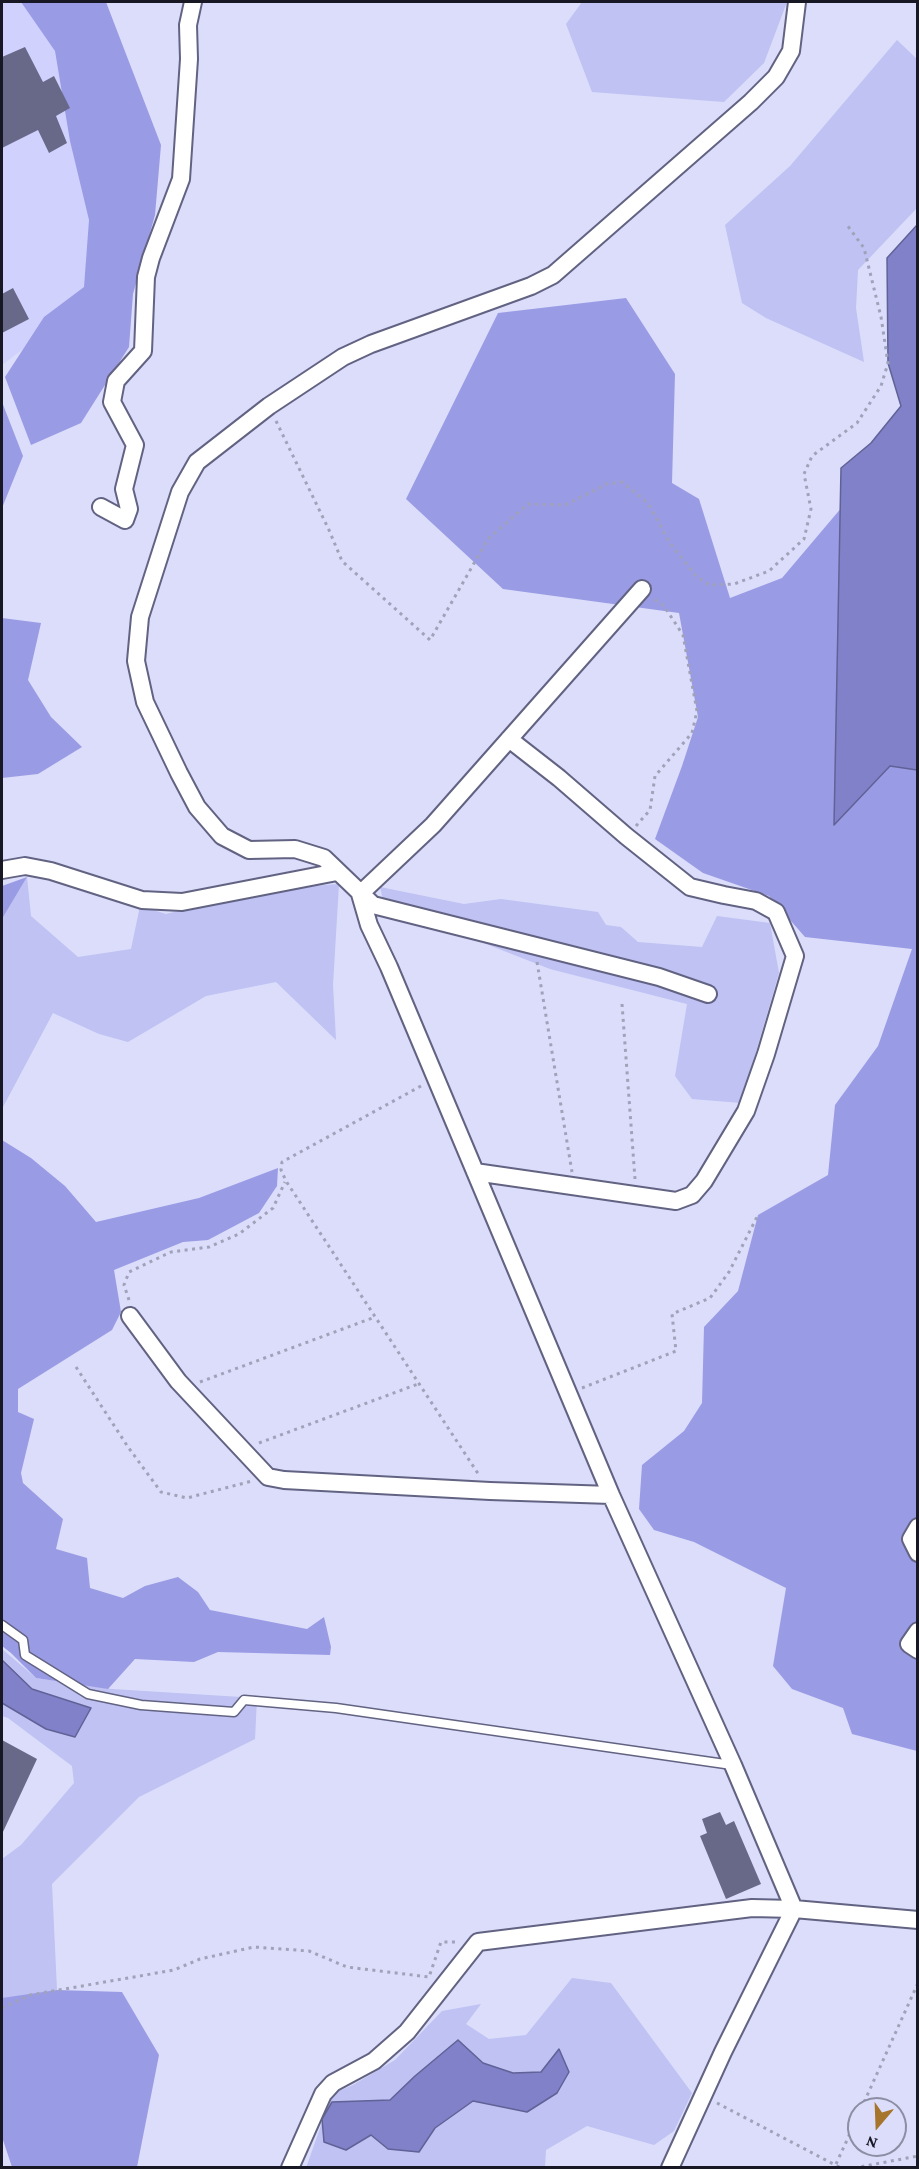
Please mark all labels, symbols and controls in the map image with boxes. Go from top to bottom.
north arrow [847,2097,907,2157]
text: N [864,2133,880,2152]

